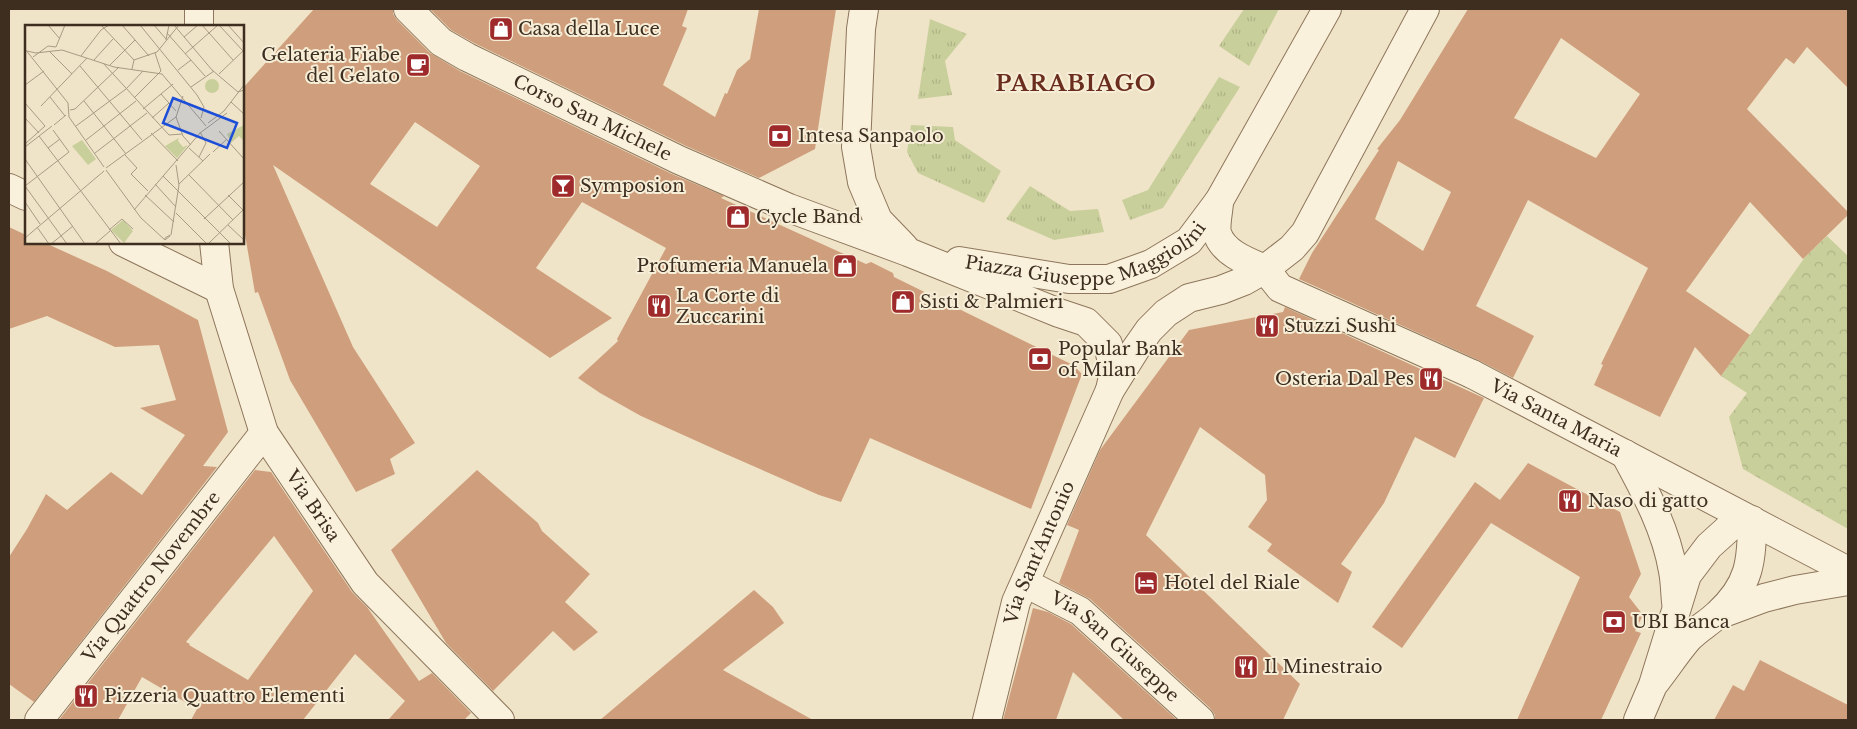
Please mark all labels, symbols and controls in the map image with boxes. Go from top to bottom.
shop icon: Casa della Luce [488,16,514,42]
place label: Casa della Luce [518,18,660,40]
inset map [25,25,244,244]
place label: Gelateria Fiabe del Gelato [261,44,400,87]
cafe icon: Gelateria Fiabe del Gelato [405,52,431,78]
street label: Corso San Michele [509,70,675,166]
district label: PARABIAGO [995,70,1157,97]
bank icon: Intesa Sanpaolo [767,123,793,149]
place label: Intesa Sanpaolo [798,125,944,147]
bar icon: Symposion [550,173,576,199]
place label: Symposion [580,175,685,197]
shop icon: Cycle Band [725,204,751,230]
place label: Cycle Band [756,206,861,228]
street label: Piazza Giuseppe Maggiolini [963,217,1211,291]
shop icon: Profumeria Manuela [832,253,858,279]
place label: Profumeria Manuela [637,255,828,277]
place label: La Corte di Zuccarini [676,285,779,328]
shop icon: Sisti & Palmieri [890,289,916,315]
place label: Sisti & Palmieri [920,291,1063,313]
restaurant icon: La Corte di Zuccarini [646,293,672,319]
restaurant icon: Stuzzi Sushi [1254,313,1280,339]
place label: Stuzzi Sushi [1284,315,1396,337]
place label: Popular Bank of Milan [1058,338,1182,381]
bank icon: Popular Bank of Milan [1027,346,1053,372]
restaurant icon: Osteria Dal Pes [1418,366,1444,392]
place label: Osteria Dal Pes [1275,368,1414,390]
street label: Via Santa Maria [1486,374,1626,462]
street label: Via Brisa [281,465,345,546]
street label: Via Sant'Antonio [1000,477,1079,627]
street label: Via Quattro Novembre [77,487,225,667]
restaurant icon: Naso di gatto [1557,488,1583,514]
place label: Naso di gatto [1588,490,1708,512]
hotel icon: Hotel del Riale [1133,570,1159,596]
place label: Hotel del Riale [1164,572,1300,594]
street label: Via San Giuseppe [1046,586,1184,707]
bank icon: UBI Banca [1601,609,1627,635]
place label: UBI Banca [1632,611,1730,633]
restaurant icon: Il Minestraio [1233,654,1259,680]
place label: Il Minestraio [1264,656,1382,678]
restaurant icon: Pizzeria Quattro Elementi [73,683,99,709]
place label: Pizzeria Quattro Elementi [104,685,345,707]

